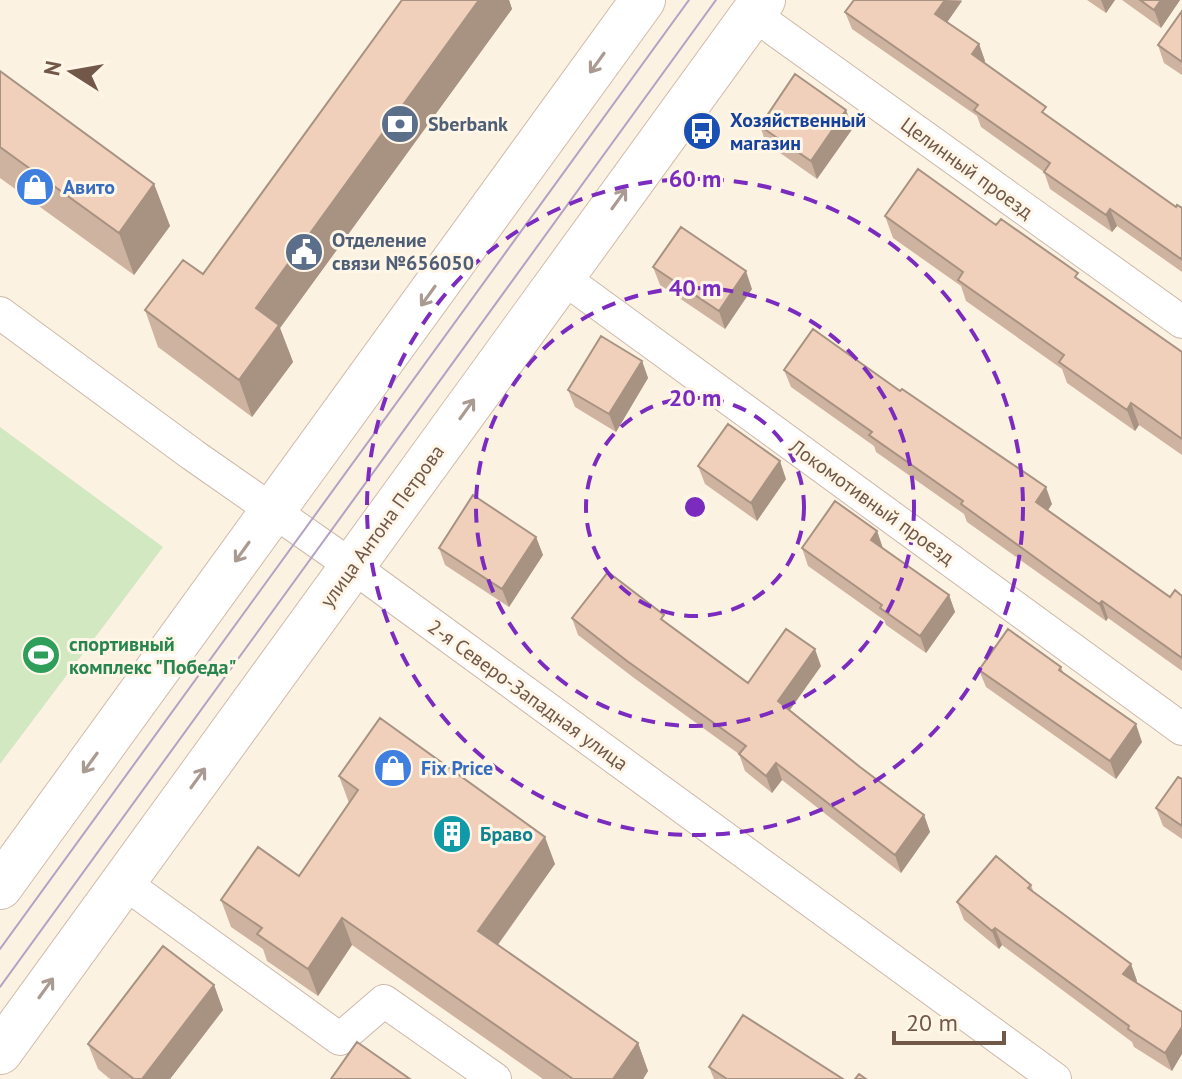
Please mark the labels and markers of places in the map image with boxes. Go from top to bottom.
bank icon: Sberbank [379,103,421,145]
place label: Хозяйственный магазин [730,107,866,156]
bus stop icon: Хозяйственный магазин [681,110,723,152]
place label: Sberbank [428,111,508,137]
shop icon: Авито [14,166,56,208]
place label: Авито [63,174,115,200]
place label: Отделение связи №656050 [332,227,474,276]
public building icon: Отделение связи №656050 [283,231,325,273]
centre of rings [681,493,709,521]
place label: спортивный комплекс "Победа" [69,631,237,680]
sports icon: спортивный комплекс "Победа" [20,634,62,676]
shop icon: Fix Price [372,747,414,789]
place label: Fix Price [421,755,493,781]
building icon: Браво [431,813,473,855]
place label: Браво [480,821,533,847]

